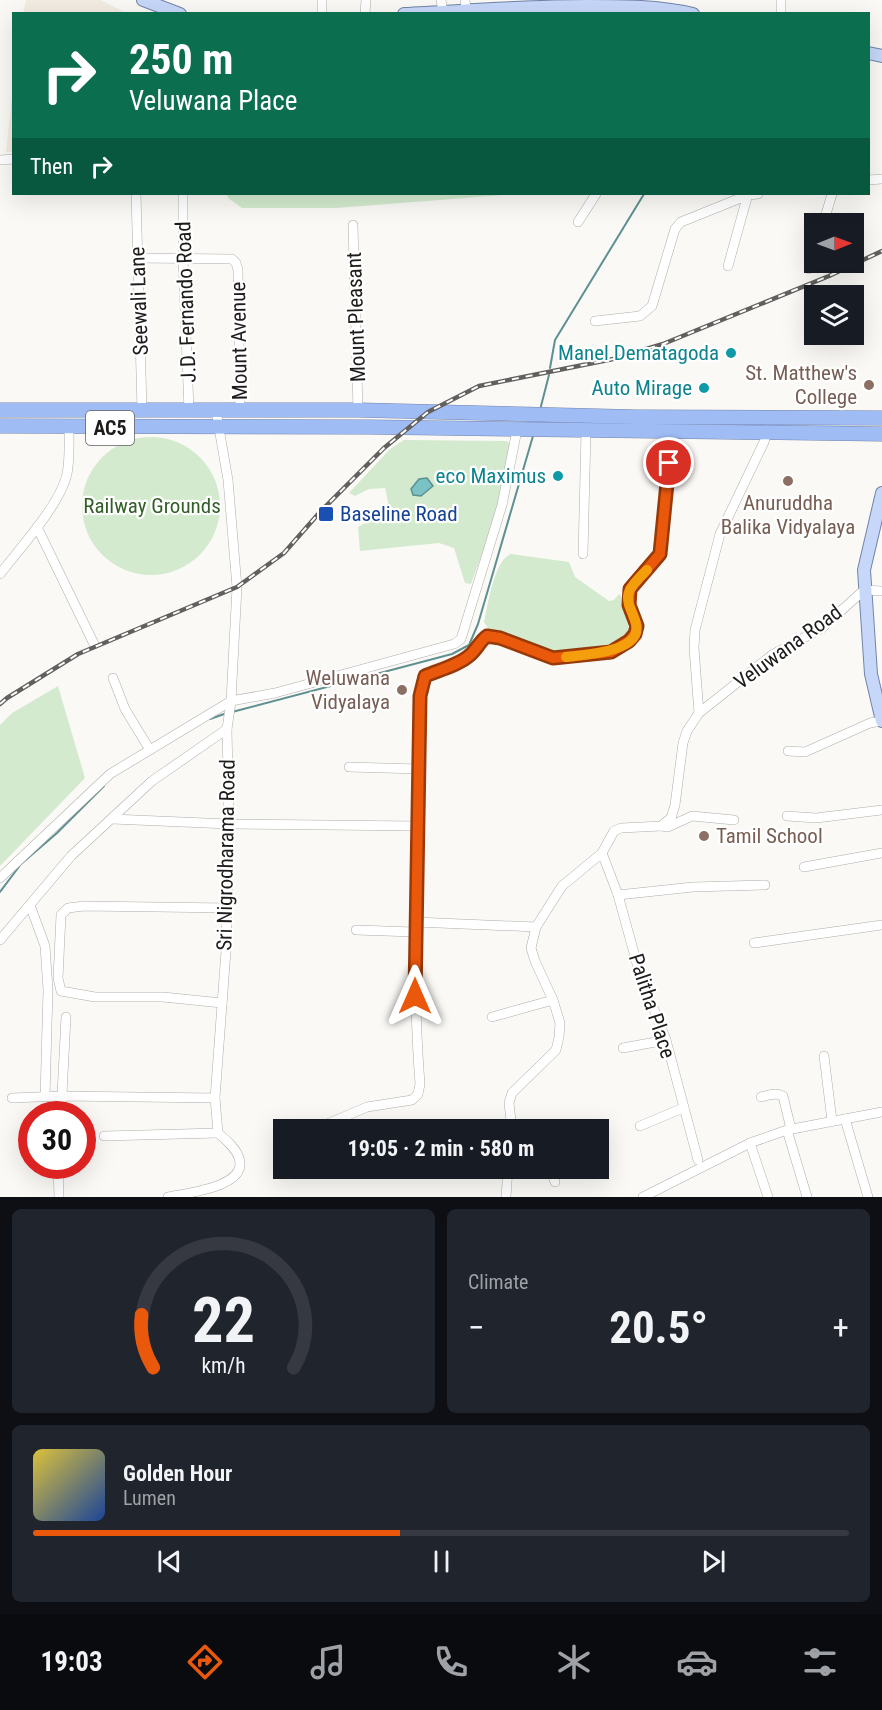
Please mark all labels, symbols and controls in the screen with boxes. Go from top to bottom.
text: 250 m [129,35,234,84]
icon: right [30,36,108,114]
text: Veluwana Place [129,85,297,117]
icon: right [85,150,118,183]
text: Then [30,154,73,179]
north arrow [804,213,864,273]
map controls [804,213,864,345]
street label: J.D. Fernando Road [171,221,201,383]
street label: Seewali Lane [125,246,153,356]
street label: Mount Pleasant [342,252,370,382]
street label: Mount Avenue [226,282,252,400]
button: layers [804,285,864,345]
place label: Manel Dematagoda [558,341,719,365]
marker: Manel Dematagoda [724,346,738,360]
place label: St. Matthew's College [745,361,857,409]
place label: Auto Mirage [592,376,692,400]
marker: St. Matthew's College [862,378,876,392]
marker: Auto Mirage [697,381,711,395]
road number: AC5 [86,411,134,445]
pin [643,437,694,488]
icon: arrive [652,446,685,479]
place label: eco Maximus [436,464,546,488]
marker: eco Maximus [551,469,565,483]
marker: Anuruddha Balika Vidyalaya [781,474,795,488]
place label: Anuruddha Balika Vidyalaya [721,491,855,539]
park label: Railway Grounds [83,494,221,518]
place label: Baseline Road [340,502,458,526]
marker: Baseline Road [317,505,335,523]
street label: Veluwana Road [730,600,846,694]
place label: Weluwana Vidyalaya [306,666,390,714]
marker: Weluwana Vidyalaya [395,683,409,697]
street label: Sri Nigrodharama Road [212,759,240,951]
place label: Tamil School [716,824,823,848]
marker: Tamil School [697,829,711,843]
street label: Palitha Place [624,951,680,1061]
position arrow [383,964,447,1028]
speed limit sign: 30 [18,1101,96,1179]
text: 19:05 · 2 min · 580 m [348,1136,534,1161]
text: Climate [468,1270,528,1294]
text: 22 [192,1284,255,1357]
text: 20.5° [609,1301,708,1354]
text: − [468,1308,485,1347]
text: + [833,1308,849,1347]
text: km/h [201,1353,246,1378]
text: Golden Hour [123,1461,232,1486]
text: Lumen [123,1486,176,1510]
icon: previous [153,1545,186,1578]
icon: pause [425,1545,458,1578]
icon: next [697,1545,730,1578]
icon: directions [184,1641,226,1683]
icon: music [307,1641,349,1683]
icon: phone [430,1641,472,1683]
icon: climate [553,1641,595,1683]
icon: car [676,1641,718,1683]
icon: filters [799,1641,841,1683]
text: 19:03 [41,1646,103,1678]

